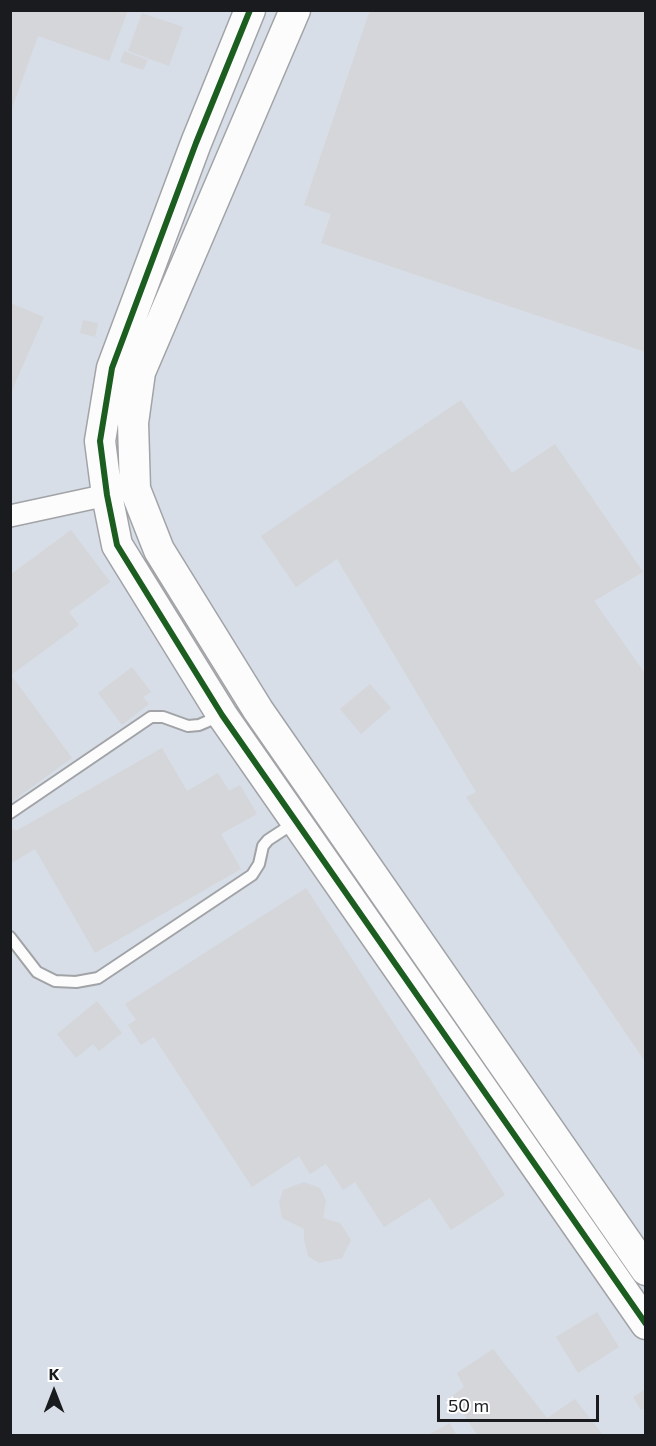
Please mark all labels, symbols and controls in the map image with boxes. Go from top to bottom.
north arrow [24,1362,84,1422]
text: K [48,1364,60,1383]
scale bar [440,1383,602,1421]
text: 50 m [448,1394,489,1416]

